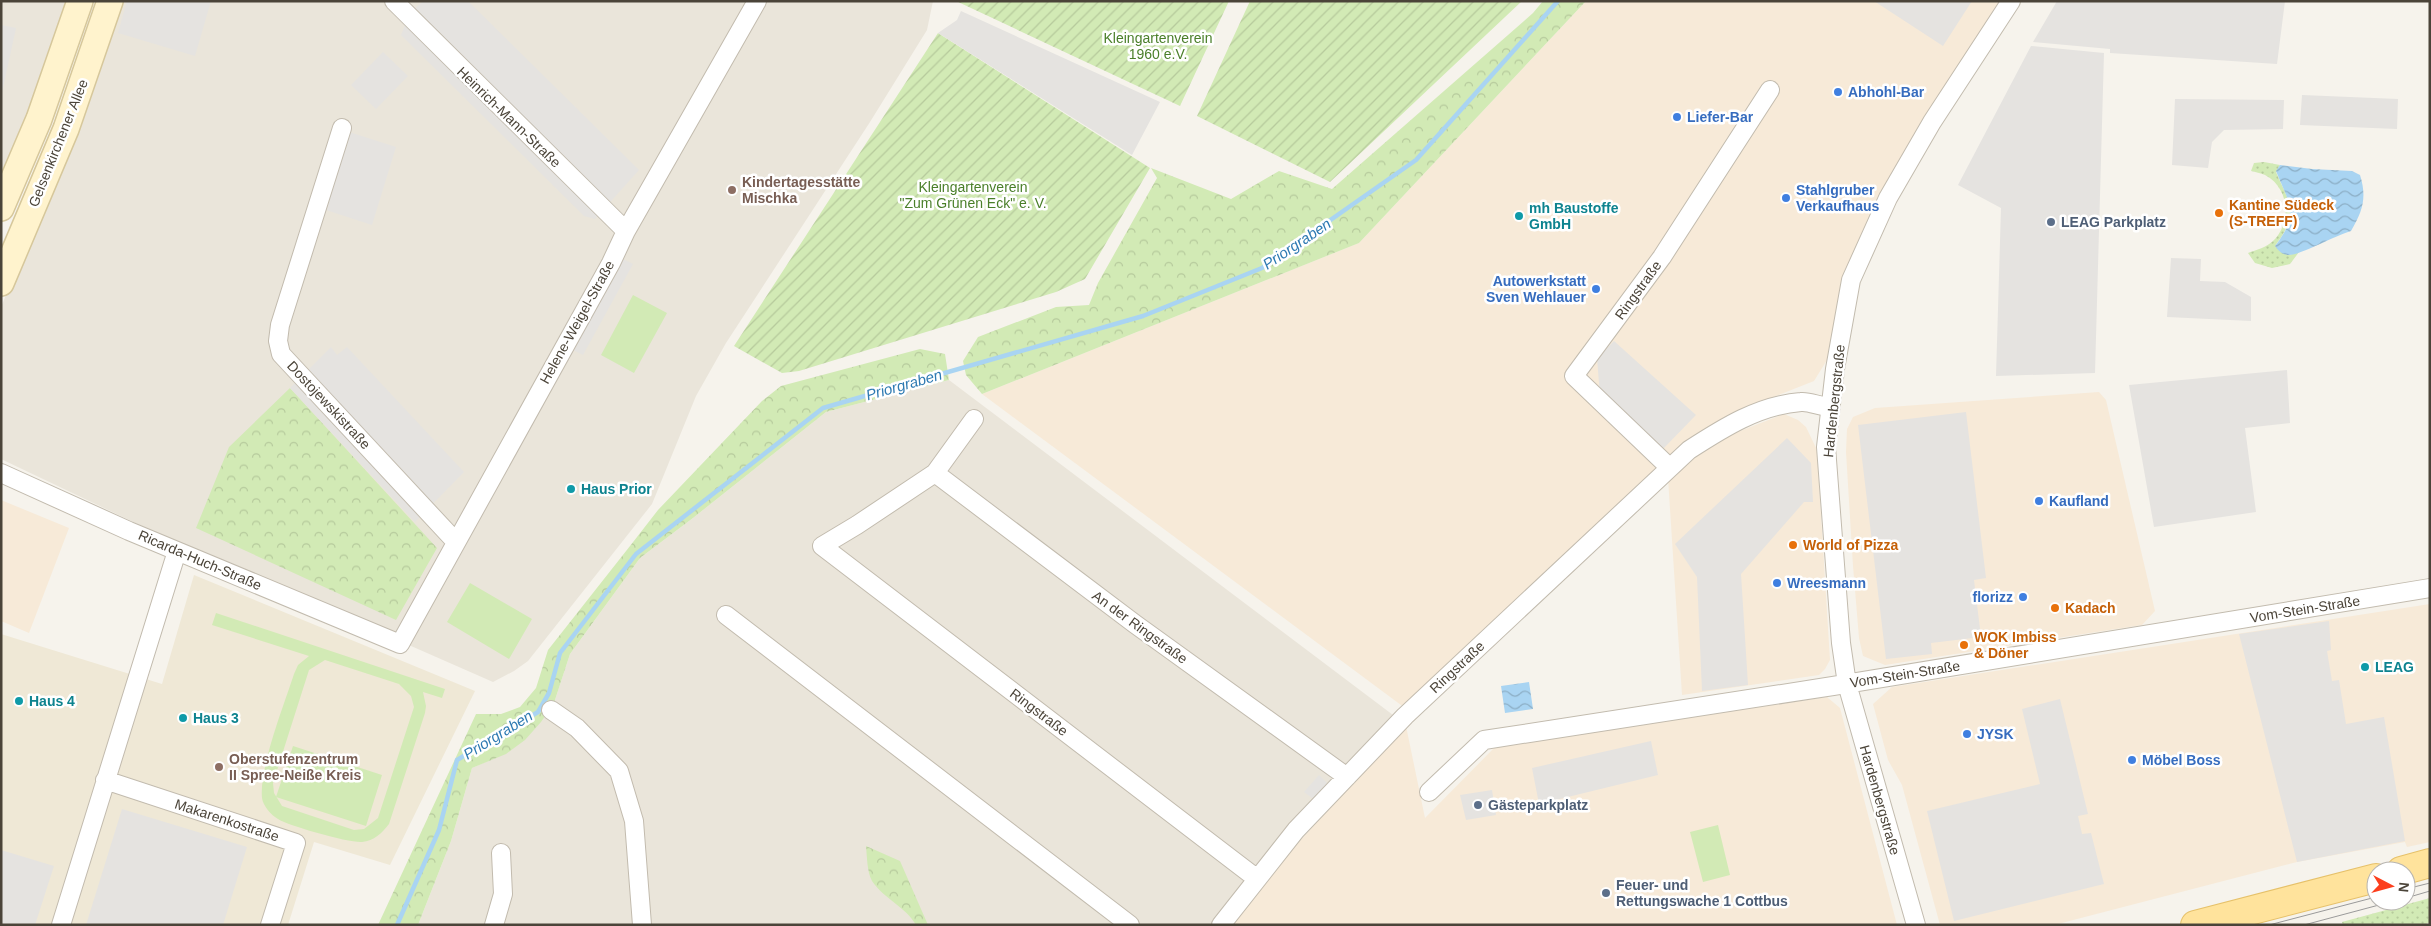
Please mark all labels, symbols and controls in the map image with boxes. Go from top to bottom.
park label: Kleingartenverein 1960 e.V. [1104,30,1212,62]
street label: Heinrich-Mann-Straße [454,63,564,171]
street label: Gelsenkirchener Allee [25,77,91,209]
place label: Abhohl-Bar [1848,84,1925,100]
marker: Abhohl-Bar [1832,86,1844,98]
place label: Liefer-Bar [1687,109,1754,125]
marker: Liefer-Bar [1671,111,1683,123]
place label: Kindertagesstätte Mischka [742,174,860,206]
park label: Kleingartenverein "Zum Grünen Eck" e. V. [899,179,1047,211]
place label: Stahlgruber Verkaufhaus [1796,182,1879,214]
marker: Kindertagesstätte Mischka [726,184,738,196]
marker: Stahlgruber Verkaufhaus [1780,192,1792,204]
place label: Kantine Südeck (S-TREFF) [2229,197,2334,229]
place label: mh Baustoffe GmbH [1529,200,1619,232]
marker: Kantine Südeck (S-TREFF) [2213,207,2225,219]
marker: mh Baustoffe GmbH [1513,210,1525,222]
place label: LEAG Parkplatz [2061,214,2166,230]
water label: Priorgraben [1259,215,1334,273]
marker: LEAG Parkplatz [2045,216,2057,228]
street label: Helene-Weigel-Straße [536,257,618,386]
street label: Ringstraße [1611,257,1665,322]
place label: Autowerkstatt Sven Wehlauer [1486,273,1587,305]
marker: Autowerkstatt Sven Wehlauer [1590,283,1602,295]
street label: Hardenbergstraße [1820,343,1848,458]
street label: Dostojewskistraße [284,358,374,452]
water label: Priorgraben [864,366,944,403]
place label: Haus Prior [581,481,652,497]
marker: Haus Prior [565,483,577,495]
place label: Kaufland [2049,493,2109,509]
marker: Kaufland [2033,495,2045,507]
street label: Ricarda-Huch-Straße [136,527,264,593]
place label: World of Pizza [1803,537,1899,553]
marker: World of Pizza [1787,539,1799,551]
place label: Wreesmann [1787,575,1866,591]
marker: Wreesmann [1771,577,1783,589]
street label: An der Ringstraße [1089,587,1191,667]
place label: florizz [1973,589,2013,605]
marker: florizz [2017,591,2029,603]
street label: Vom-Stein-Straße [2249,592,2361,626]
place label: Kadach [2065,600,2116,616]
marker: Kadach [2049,602,2061,614]
place label: WOK Imbiss & Döner [1974,629,2057,661]
street label: Ringstraße [1427,638,1488,696]
marker: WOK Imbiss & Döner [1958,639,1970,651]
street label: Vom-Stein-Straße [1849,657,1961,691]
place label: LEAG [2375,659,2414,675]
marker: LEAG [2359,661,2371,673]
street label: Ringstraße [1007,685,1071,739]
place label: Haus 4 [29,693,75,709]
marker: Haus 4 [13,695,25,707]
water label: Priorgraben [460,707,535,763]
place label: Haus 3 [193,710,239,726]
marker: Haus 3 [177,712,189,724]
place label: JYSK [1977,726,2014,742]
marker: JYSK [1961,728,1973,740]
street label: Hardenbergstraße [1857,743,1903,857]
place label: Oberstufenzentrum II Spree-Neiße Kreis [229,751,361,783]
place label: Möbel Boss [2142,752,2221,768]
marker: Möbel Boss [2126,754,2138,766]
marker: Oberstufenzentrum II Spree-Neiße Kreis [213,761,225,773]
street label: Makarenkostraße [173,796,281,845]
place label: Gästeparkplatz [1488,797,1588,813]
marker: Gästeparkplatz [1472,799,1484,811]
north arrow [2366,861,2416,911]
place label: Feuer- und Rettungswache 1 Cottbus [1616,877,1788,909]
text: N [2395,881,2412,893]
marker: Feuer- und Rettungswache 1 Cottbus [1600,887,1612,899]

